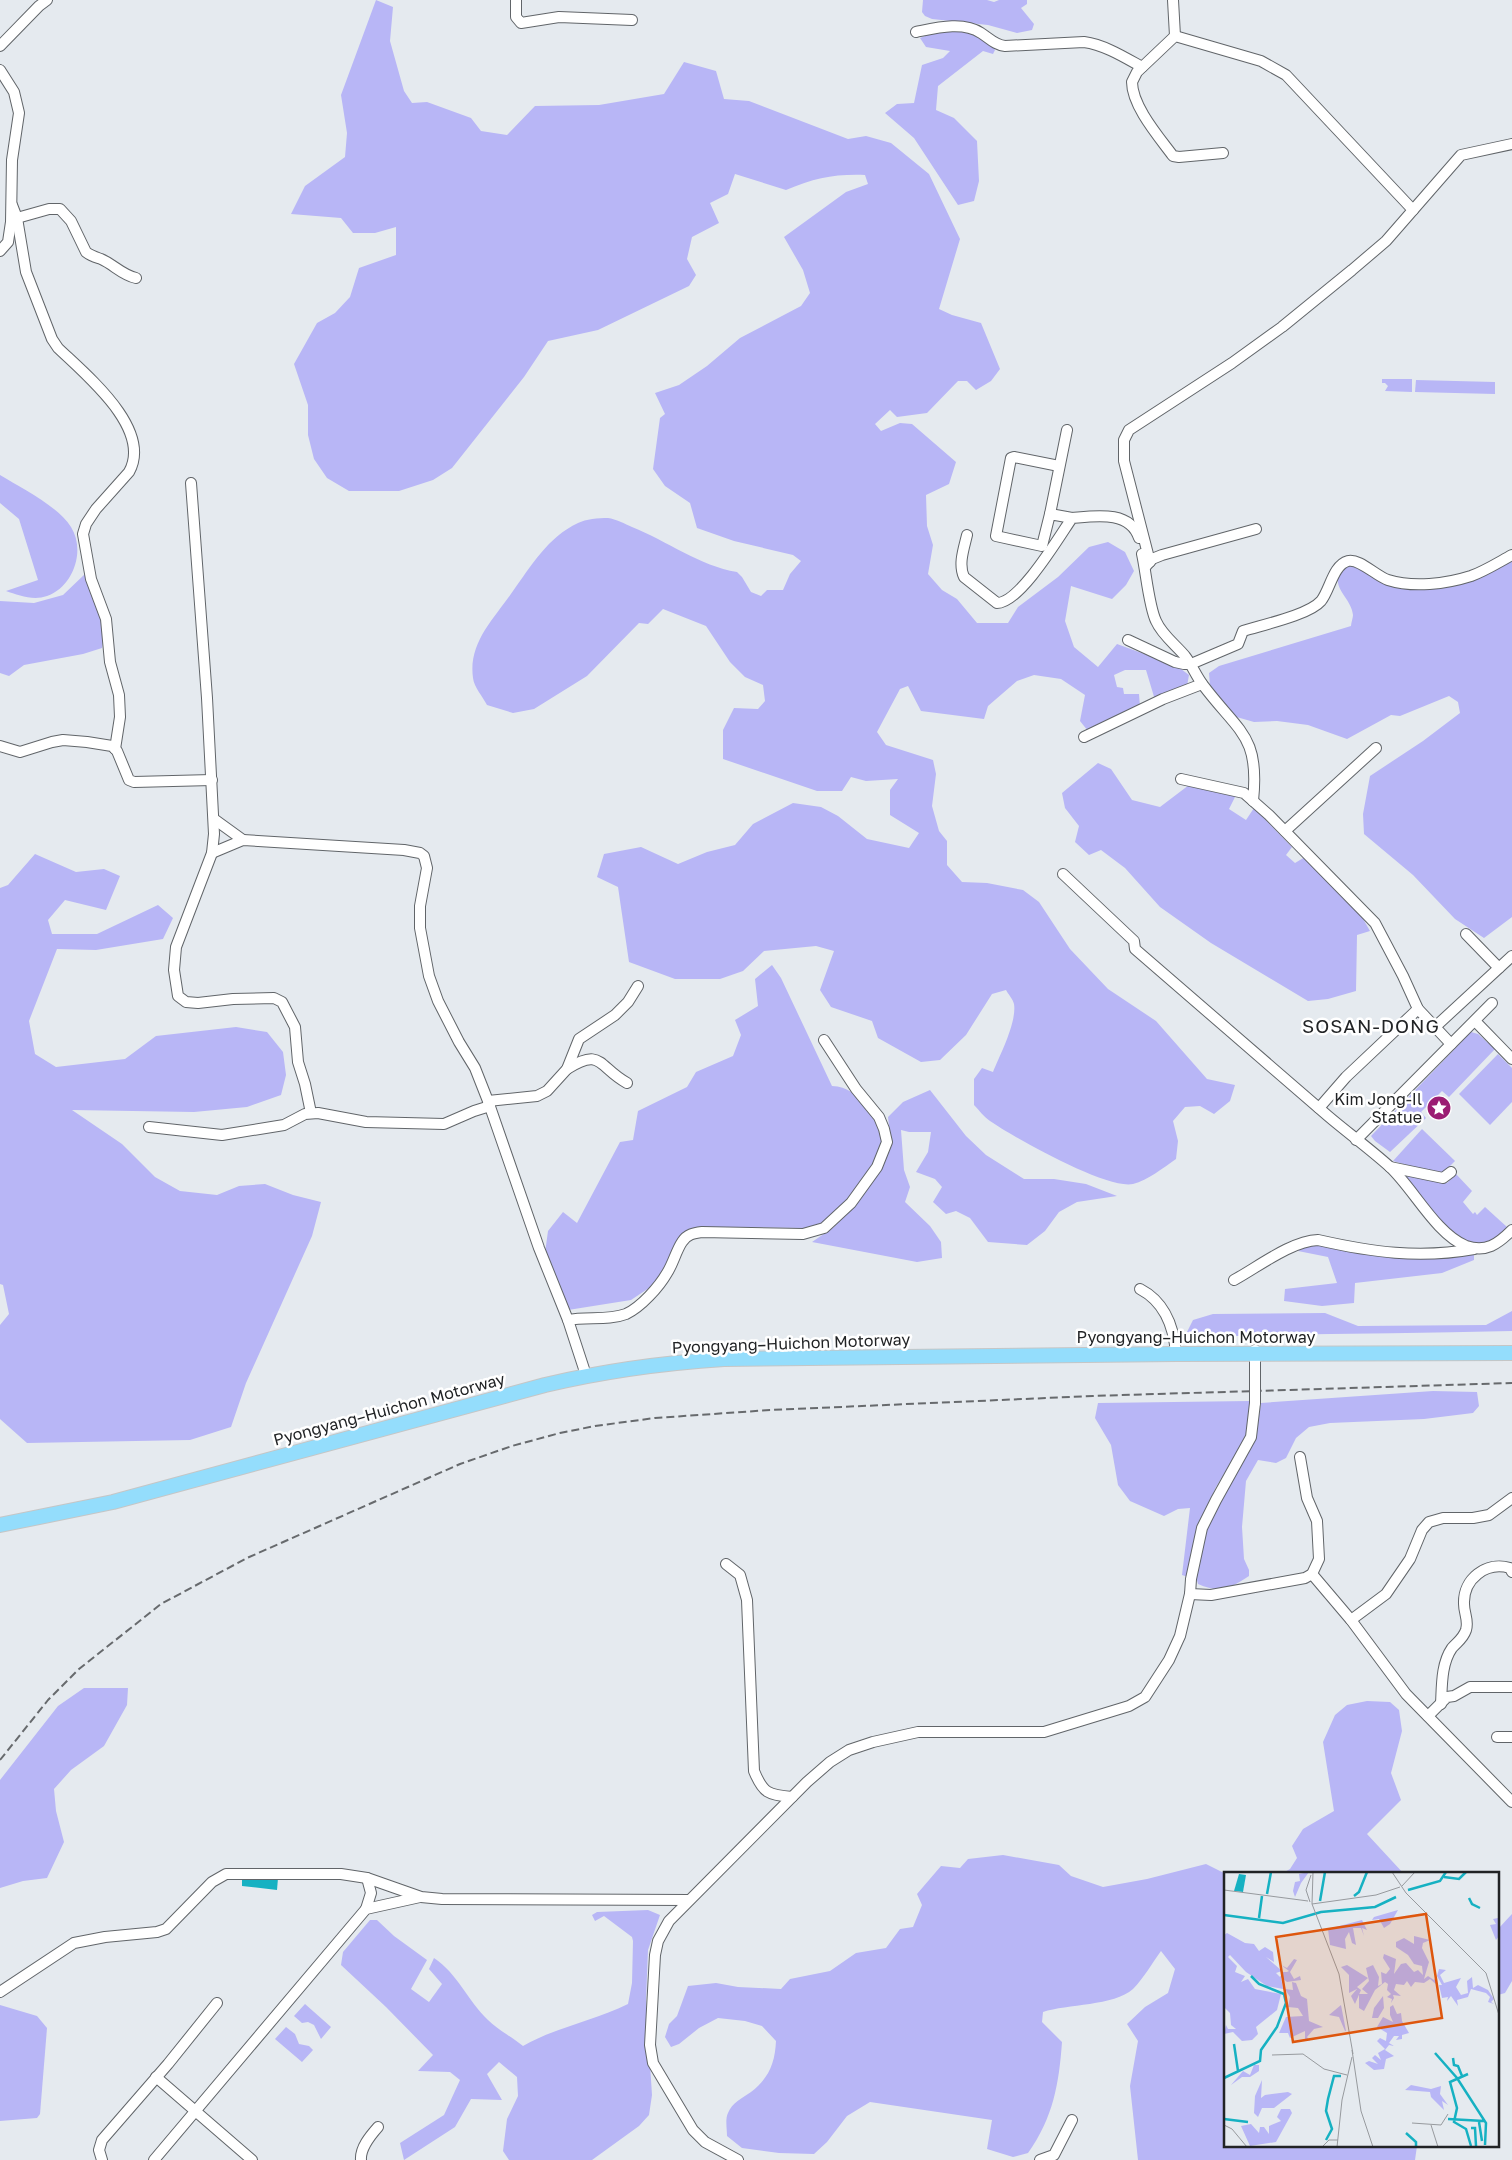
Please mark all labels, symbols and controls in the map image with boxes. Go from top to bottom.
district label: SOSAN-DONG [1302,1014,1440,1037]
place label: Kim Jong-Il Statue [1334,1089,1422,1127]
place icon: Kim Jong-Il Statue [1426,1095,1452,1121]
street label: Pyongyang–Huichon Motorway [1077,1327,1315,1347]
street label: Pyongyang–Huichon Motorway [671,1329,911,1357]
street label: Pyongyang–Huichon Motorway [271,1368,507,1450]
inset map [1224,1872,1500,2148]

